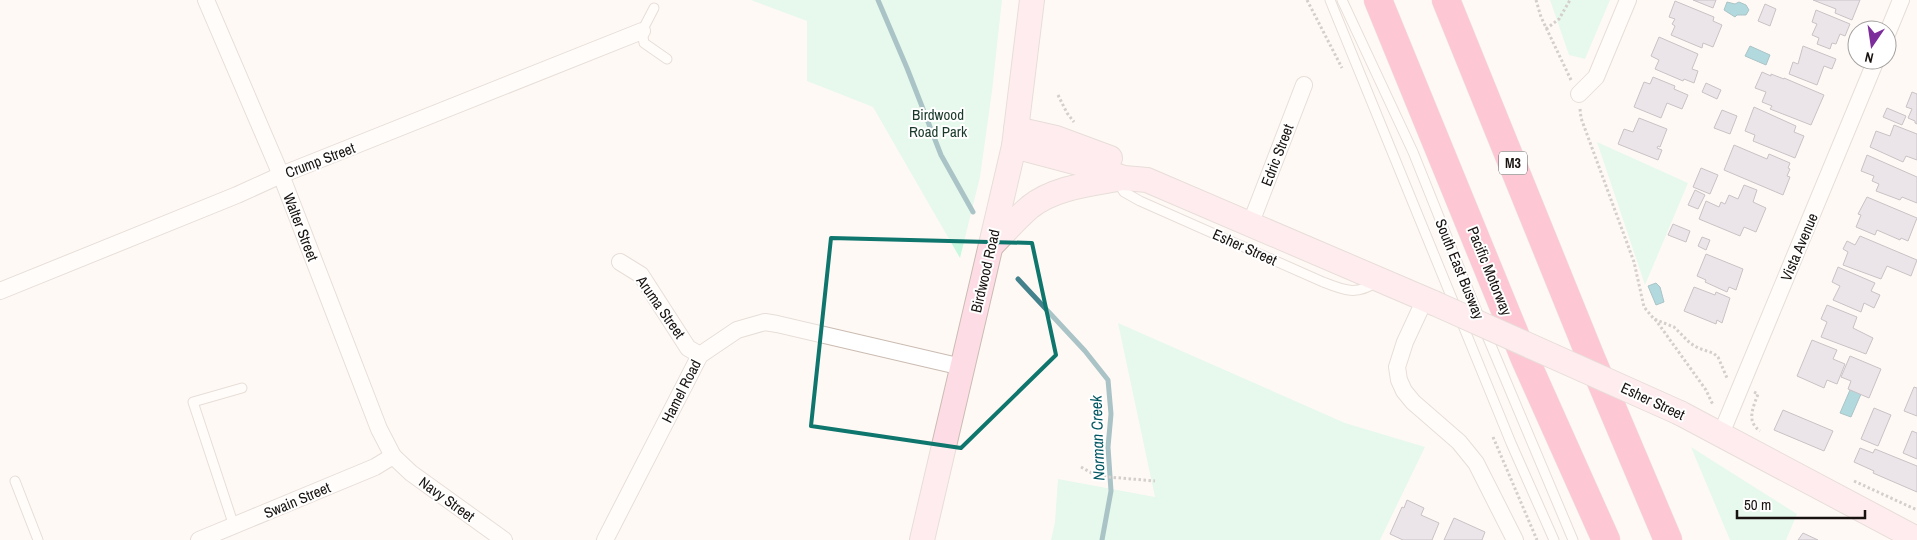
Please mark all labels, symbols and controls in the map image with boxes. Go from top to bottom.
north arrow [1847,20,1897,70]
text: N [1863,48,1875,67]
park label: Birdwood Road Park [909,104,968,142]
street label: Edric Street [1256,120,1299,189]
street label: Crump Street [282,137,358,183]
road number: M3 [1499,152,1527,174]
street label: Walter Street [278,190,324,265]
street label: Vista Avenue [1775,210,1823,284]
street label: South East Busway [1430,216,1490,323]
street label: Pacific Motorway [1463,223,1518,319]
street label: Esher Street [1209,224,1281,271]
street label: Birdwood Road [965,227,1005,315]
street label: Aruma Street [631,270,691,343]
street label: Hamel Road [656,356,706,426]
street label: Esher Street [1618,377,1689,425]
water label: Norman Creek [1085,395,1109,481]
street label: Navy Street [415,472,480,527]
street label: Swain Street [260,476,334,523]
scale bar [1737,488,1864,520]
text: 50 m [1744,494,1771,515]

